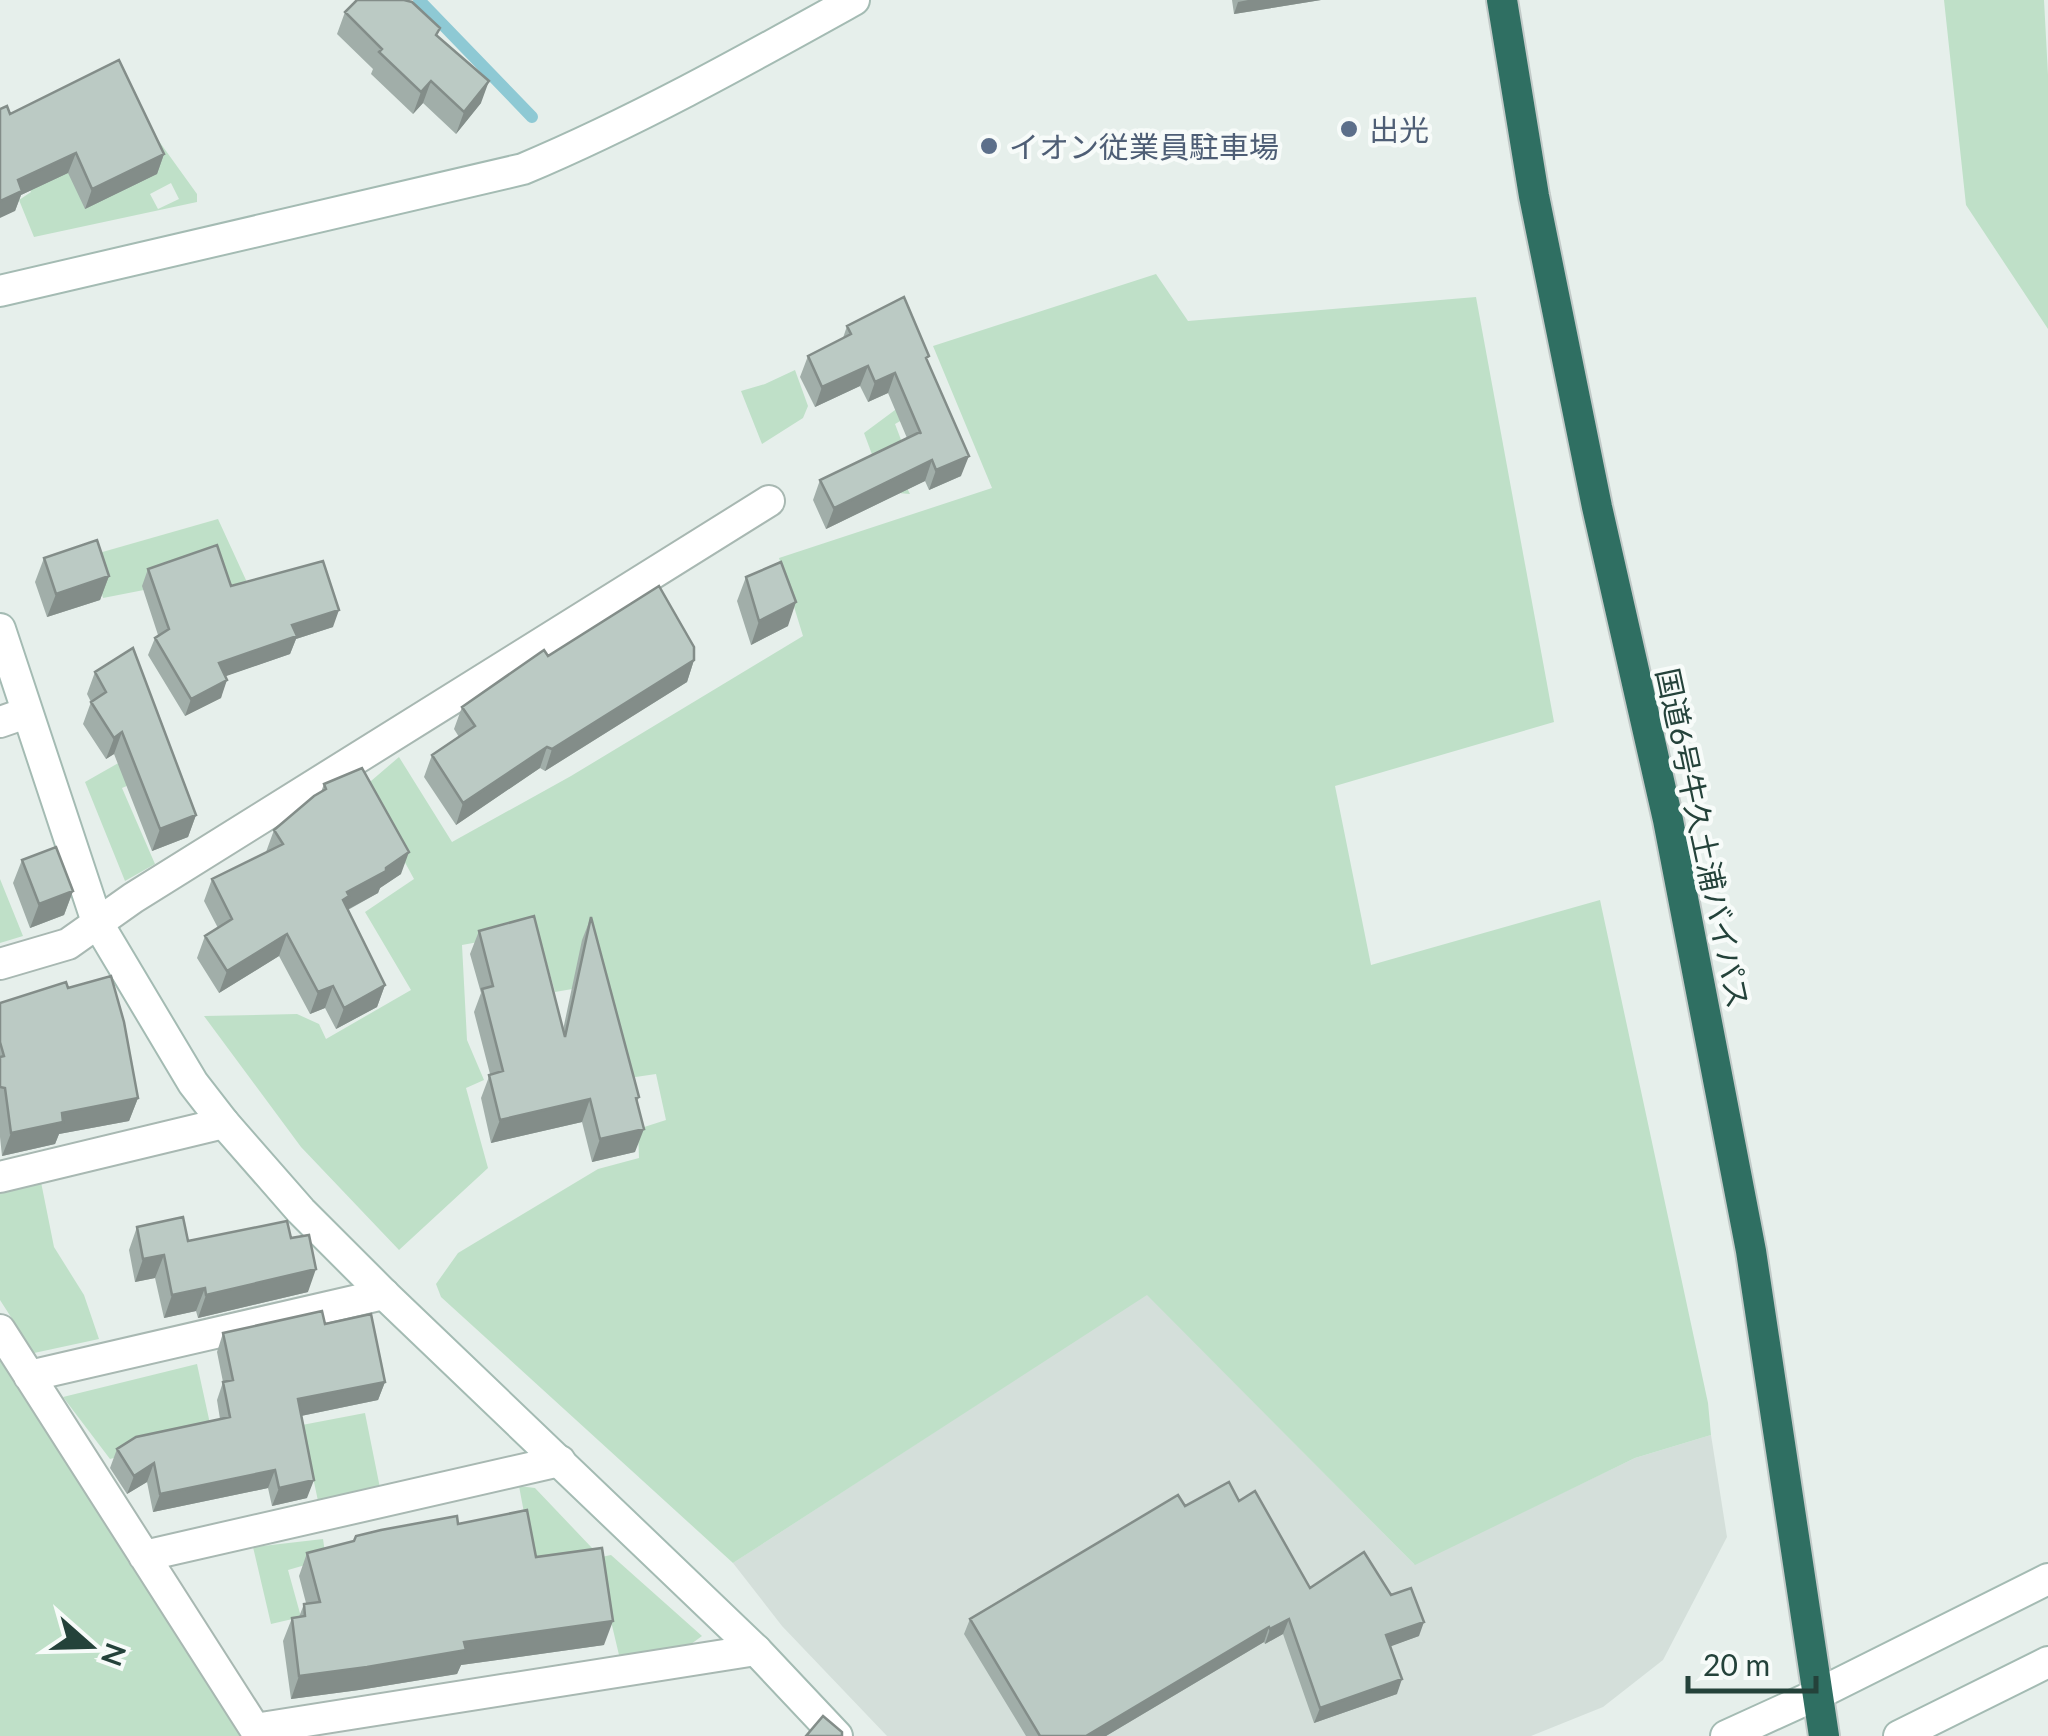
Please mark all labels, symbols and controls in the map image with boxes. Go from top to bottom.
place label: 出光 [1369,111,1429,147]
marker: 出光 [1338,118,1360,140]
place label: イオン従業員駐車場 [1009,128,1279,164]
marker: イオン従業員駐車場 [978,135,1000,157]
street label: 国道6号牛久土浦バイパス [1650,665,1758,1011]
north arrow [40,1596,140,1696]
scale bar [1688,1631,1816,1693]
text: N [95,1639,134,1671]
text: 20 m [1703,1646,1770,1682]

